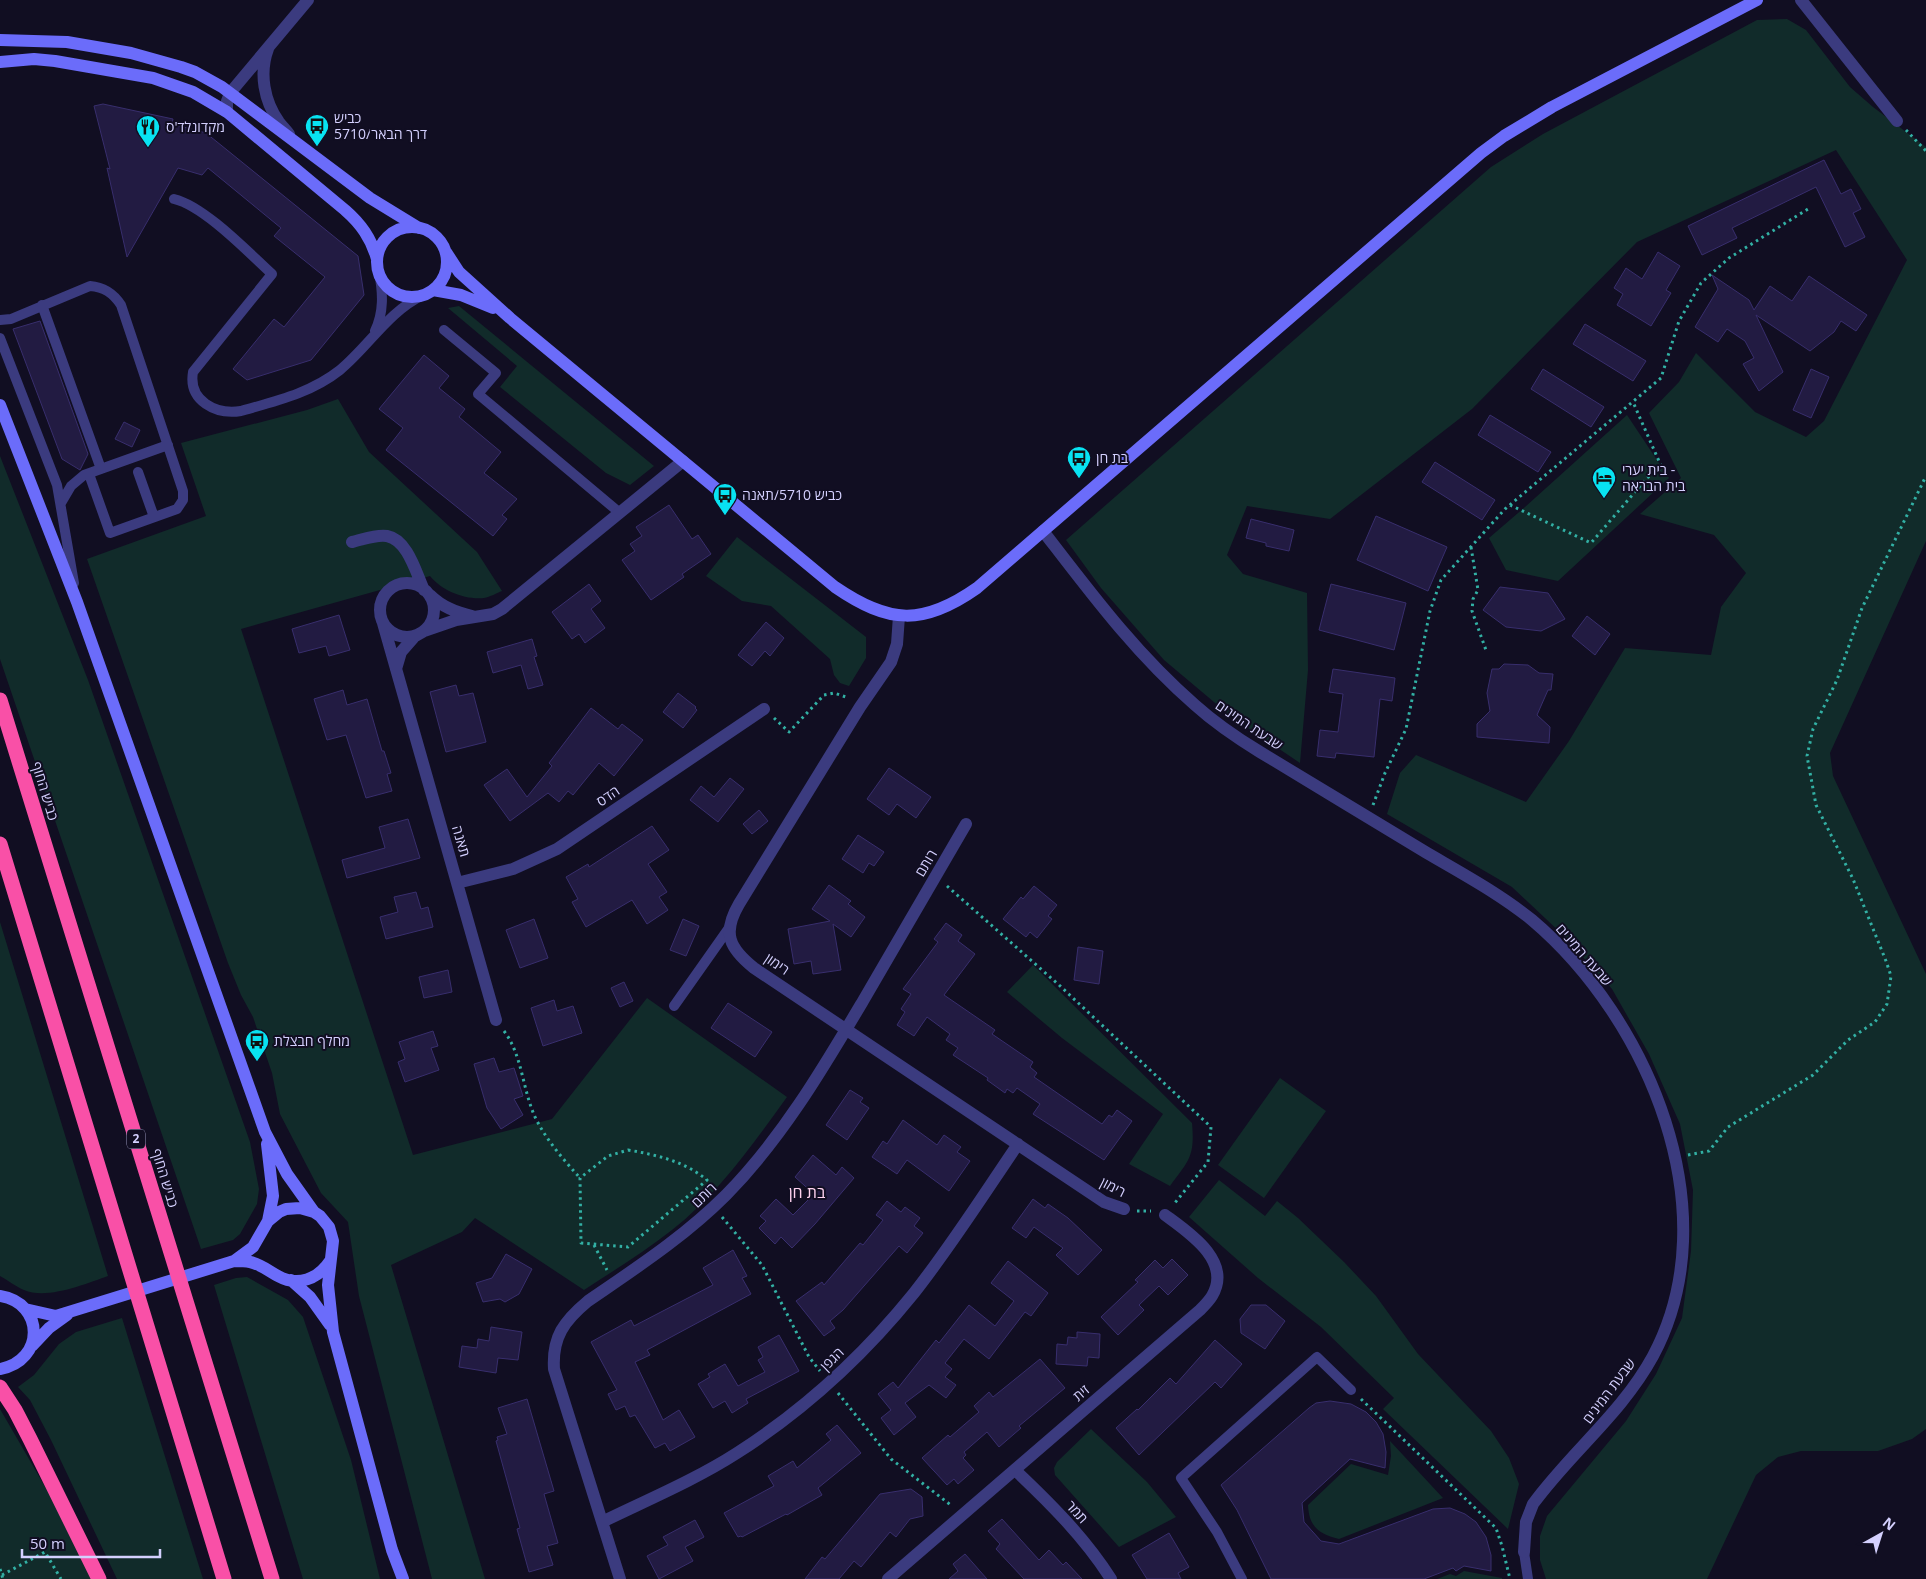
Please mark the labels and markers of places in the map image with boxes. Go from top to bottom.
place label: כביש 5710/דרך הבאר [334,108,427,143]
bus stop icon: כביש 5710/דרך הבאר [304,113,330,147]
restaurant icon: מקדונלד'ס [135,114,161,148]
place label: מקדונלד'ס [166,117,225,136]
bus stop icon: בת חן [1066,445,1092,479]
place label: בת חן [1096,448,1129,467]
place label: בית יערי - בית הבראה [1622,460,1686,495]
hotel icon: בית יערי - בית הבראה [1591,465,1617,499]
bus stop icon: כביש 5710/תאנה [712,482,738,516]
place label: כביש 5710/תאנה [742,485,842,504]
bus stop icon: מחלף חבצלת [244,1028,270,1062]
place label: מחלף חבצלת [274,1031,350,1050]

